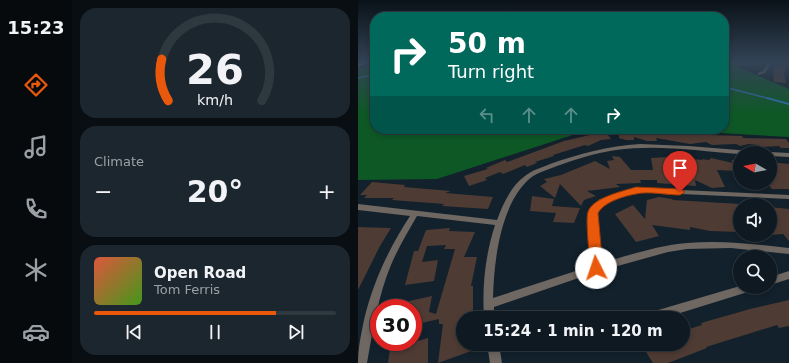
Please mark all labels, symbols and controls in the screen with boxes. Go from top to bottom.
text: 15:23 [7,17,65,38]
text: 50 m [448,27,526,60]
icon: right [382,28,434,80]
text: 26 [186,45,244,94]
text: Turn right [448,61,534,82]
icon: directions [22,71,50,99]
text: km/h [197,92,233,108]
icon: left [476,104,498,126]
icon: ahead [518,104,540,126]
icon: ahead [560,104,582,126]
icon: right [602,104,624,126]
icon: music [22,133,50,161]
north arrow [733,146,777,190]
map controls [733,146,777,294]
pin [663,151,697,192]
text: Climate [94,154,144,169]
icon: arrive [669,157,691,179]
text: 20° [187,174,243,209]
text: − [94,179,112,204]
text: + [318,179,336,204]
icon: phone [22,195,50,223]
button: sound [733,198,777,242]
position arrow [575,247,617,289]
button: search [733,250,777,294]
icon: climate [22,256,50,284]
text: Open Road [154,264,246,282]
text: Tom Ferris [154,282,220,297]
speed limit sign: 30 [370,299,422,351]
icon: car [22,318,50,346]
icon: previous [123,321,145,343]
icon: pause [204,321,226,343]
icon: next [285,321,307,343]
text: 15:24 · 1 min · 120 m [483,322,663,340]

